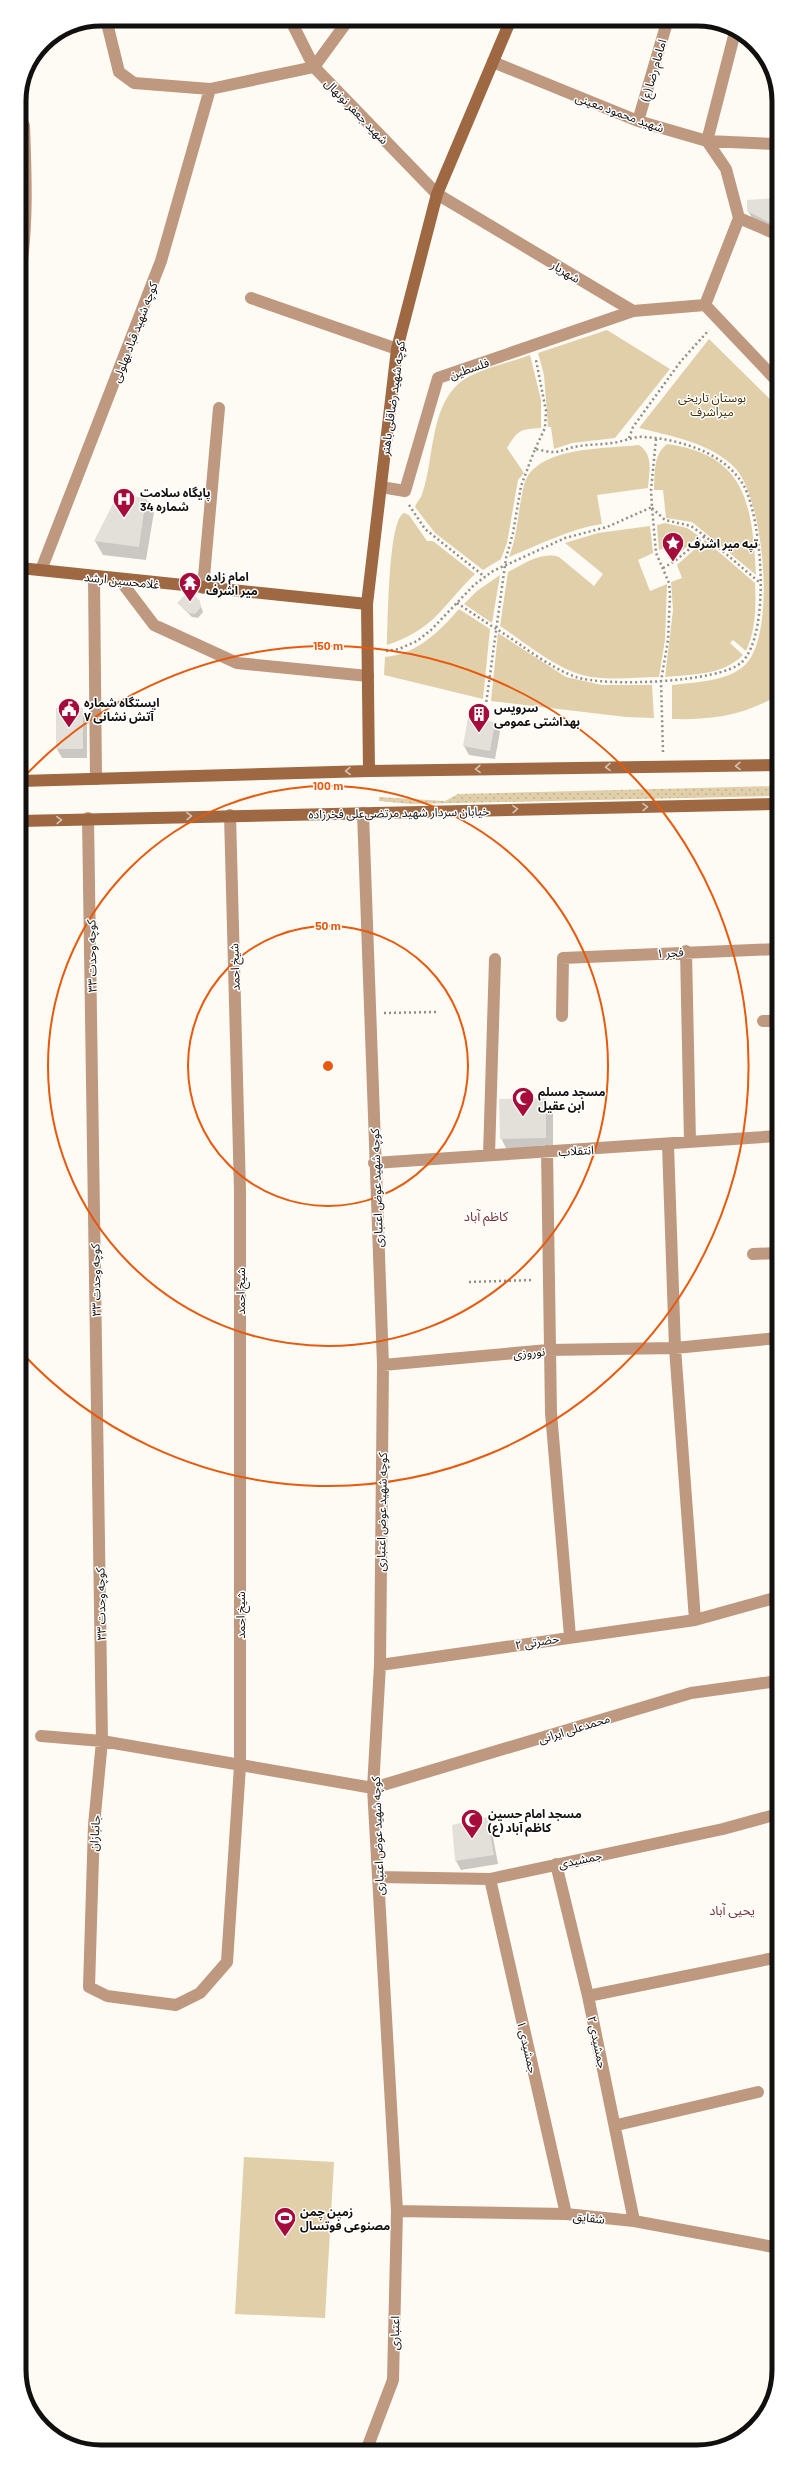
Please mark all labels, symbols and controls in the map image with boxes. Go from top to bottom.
street label: امامام رضا (ع) [637,37,671,104]
street label: شهید جعفر نونهال [322,75,392,147]
street label: شهید محمود معینی [573,89,666,136]
street label: شهریار [548,256,583,286]
street label: کوچه شهید قباد بهلولی [108,279,162,385]
street label: کوچه شهید رضاقلی باهنر [377,339,409,458]
street label: فلسطین [447,355,491,382]
park label: بوستان تاریخی میراشرف [678,390,746,419]
place label: پایگاه سلامت شماره 34 [140,485,211,514]
hospital icon: پایگاه سلامت شماره 34 [111,486,137,519]
place icon: تپه میر اشرف [660,530,686,563]
place label: تپه میر اشرف [688,536,759,553]
street label: غلامحسین ارشد [84,569,160,592]
place label: امام زاده میر اشرف [206,569,258,598]
temple icon: امام زاده میر اشرف [177,570,203,603]
text: 150 m [313,638,343,652]
place label: ایستگاه شماره ۷ آتش نشانی [84,695,159,724]
public building icon: ایستگاه شماره ۷ آتش نشانی [56,696,82,729]
place label: سرویس بهداشتی عمومی [494,700,580,729]
building icon: سرویس بهداشتی عمومی [466,701,492,734]
one-way arrow [735,761,741,770]
one-way arrow [605,763,611,772]
one-way arrow [475,765,481,773]
one-way arrow [345,767,351,776]
text: 100 m [313,778,343,792]
street label: خیابان سردار شهید مرتضی‌علی فخرزاده [308,803,490,822]
one-way arrow [642,803,648,811]
one-way arrow [512,805,518,814]
one-way arrow [186,812,192,820]
one-way arrow [56,815,62,824]
street label: کوچه وحدت ۳۳ [83,918,101,993]
text: 50 m [315,918,341,932]
street label: شیخ احمد [226,943,245,991]
street label: فجر ۱ [656,944,684,961]
centre of rings [321,1059,335,1073]
place label: مسجد مسلم ابن عقیل [538,1084,606,1113]
mosque icon: مسجد مسلم ابن عقیل [510,1085,536,1118]
street label: کوچه شهید عوض اعتباری [367,1127,387,1248]
street label: انتقلاب [558,1142,594,1159]
district label: کاظم آباد [464,1208,509,1227]
street label: کوچه وحدت ۳۳ [87,1242,105,1317]
street label: شیخ احمد [233,1267,250,1315]
street label: نوروزی [512,1344,546,1361]
street label: کوچه شهید عوض اعتباری [373,1451,391,1572]
street label: کوچه وحدت ۳۳ [92,1566,110,1641]
street label: شیخ احمد [233,1591,250,1639]
street label: حضرتی ۲ [514,1631,560,1652]
street label: محمدعلی ایرانی [537,1710,612,1747]
street label: کوچه شهید عوض اعتباری [368,1775,388,1896]
place label: مسجد امام حسین (ع) کاظم آباد [487,1806,582,1837]
mosque icon: مسجد امام حسین (ع) کاظم آباد [459,1807,485,1840]
street label: جانبازان [86,1814,103,1852]
street label: جمشیدی [557,1848,603,1871]
district label: یحیی آباد [709,1902,755,1919]
street label: جمشیدی ۲ [585,2014,610,2070]
street label: جمشیدی ۱ [514,2019,541,2075]
place label: زمین چمن مصنوعی فوتسال [300,2204,390,2233]
sports icon: زمین چمن مصنوعی فوتسال [272,2205,298,2238]
street label: شقایق [572,2208,606,2228]
street label: اعتباری [387,2315,402,2350]

